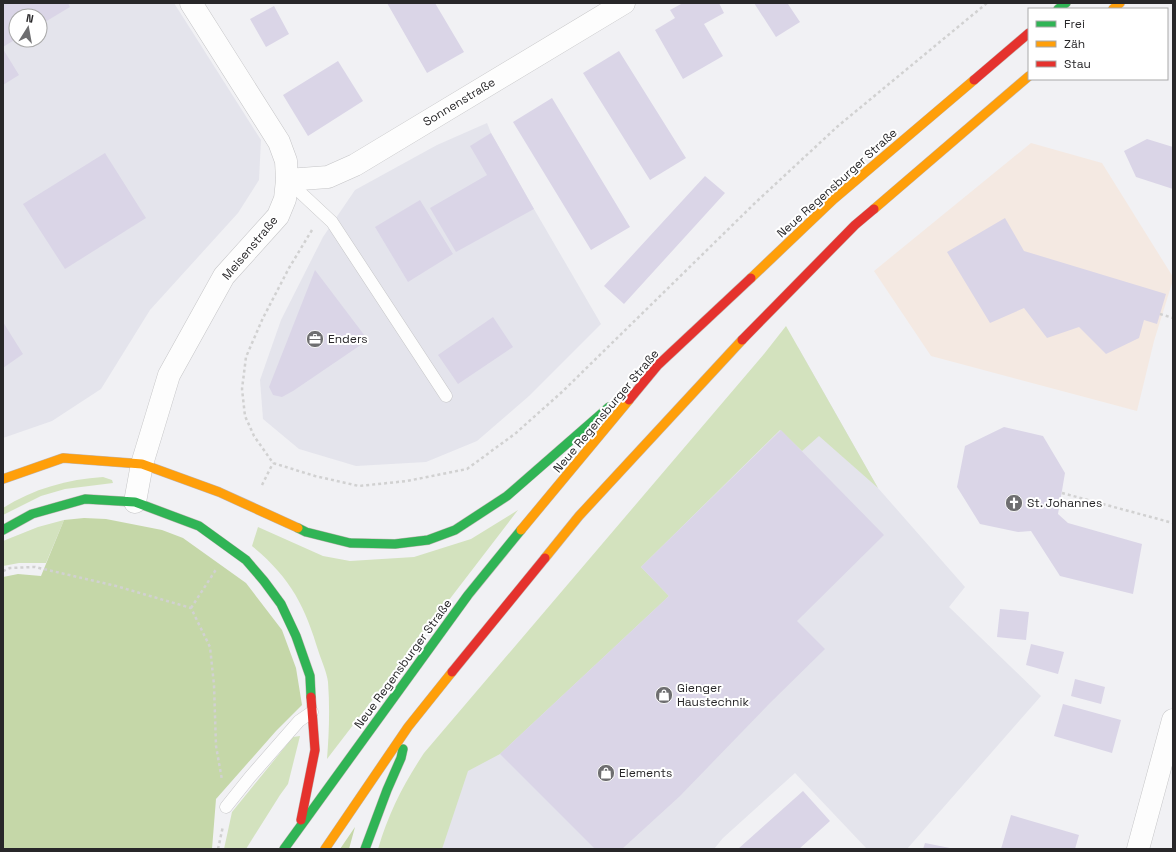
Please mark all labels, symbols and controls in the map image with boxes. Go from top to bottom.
north arrow [8,8,48,48]
legend [1028,8,1168,80]
text: N [25,11,35,26]
text: Frei [1064,16,1085,32]
text: Zäh [1064,36,1085,52]
text: Stau [1064,56,1091,72]
street label: Sonnenstraße [420,74,498,130]
street label: Neue Regensburger Straße [774,125,900,241]
street label: Meisenstraße [219,213,281,283]
office icon: Enders [305,329,325,349]
place label: Enders [328,331,368,347]
street label: Neue Regensburger Straße [550,346,662,476]
church icon: St. Johannes [1004,493,1024,513]
place label: St. Johannes [1027,495,1102,511]
street label: Neue Regensburger Straße [351,596,455,732]
place label: Gienger Haustechnik [677,680,749,710]
shop icon: Gienger Haustechnik [654,685,674,705]
shop icon: Elements [596,763,616,783]
place label: Elements [619,765,672,781]

